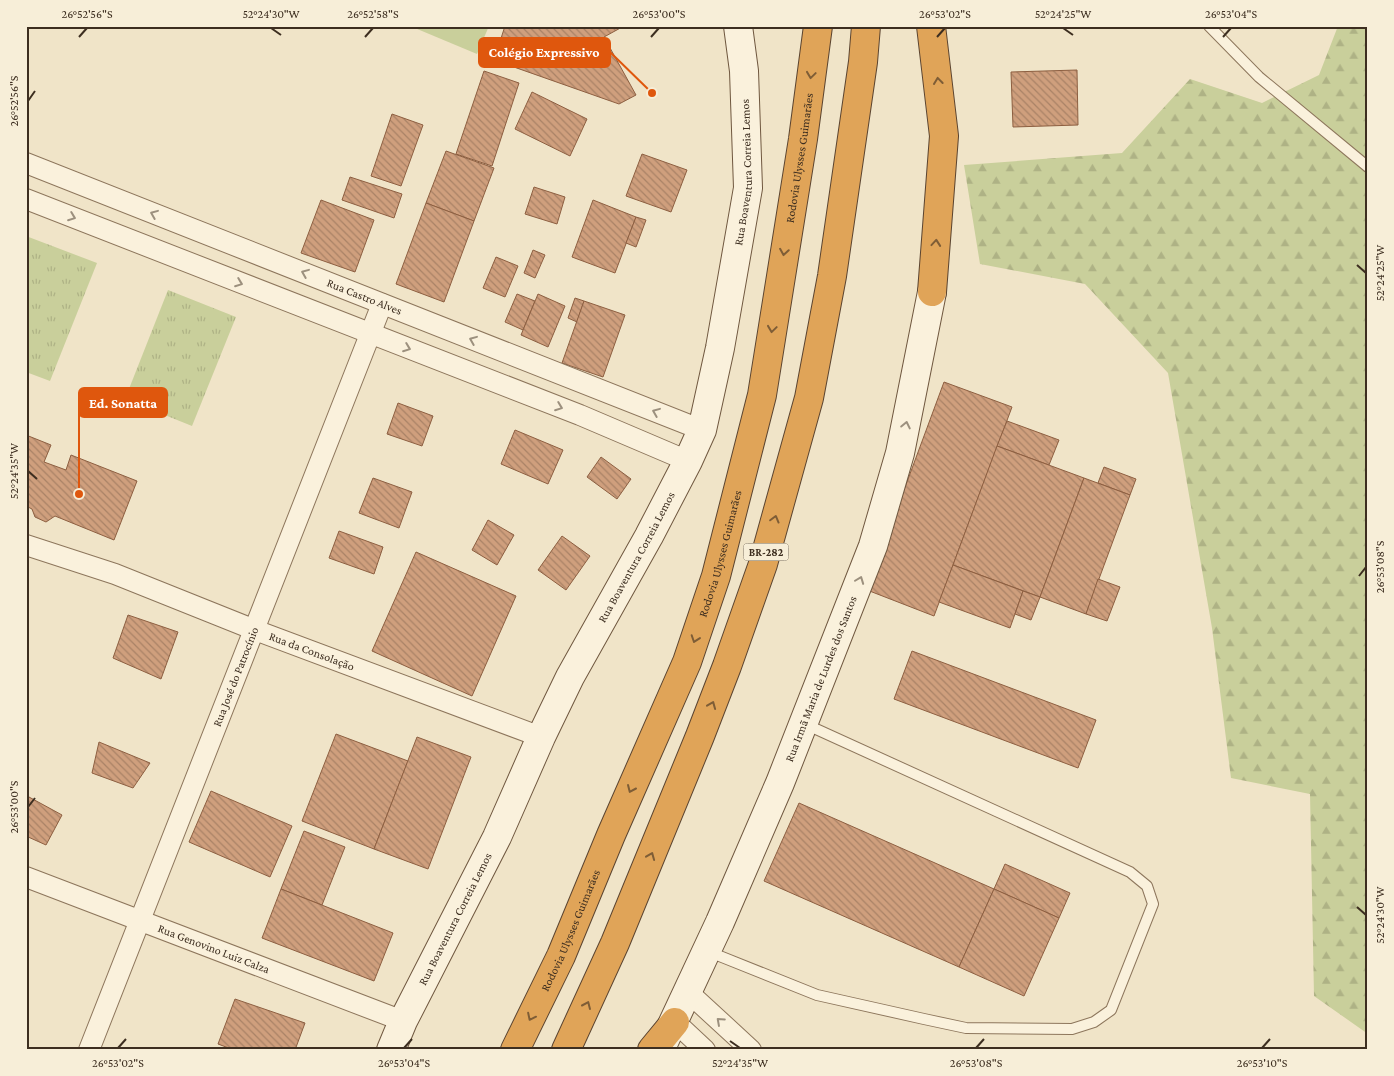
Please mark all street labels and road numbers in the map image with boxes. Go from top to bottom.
street label: Rodovia Ulysses Guimarães [783,92,816,224]
street label: Rua Boaventura Correia Lemos [731,98,755,246]
street label: Rua Castro Alves [325,276,404,318]
street label: Rodovia Ulysses Guimarães [696,488,745,619]
street label: Rua Boaventura Correia Lemos [595,489,678,625]
road number: BR-282 [744,544,788,560]
street label: Rua Irmã Maria de Lurdes dos Santos [782,594,860,764]
street label: Rua José do Patrocínio [210,625,262,729]
street label: Rua da Consolação [267,629,356,674]
street label: Rua Boaventura Correia Lemos [415,850,495,988]
street label: Rodovia Ulysses Guimarães [538,867,603,993]
street label: Rua Genovino Luiz Calza [156,921,272,977]

